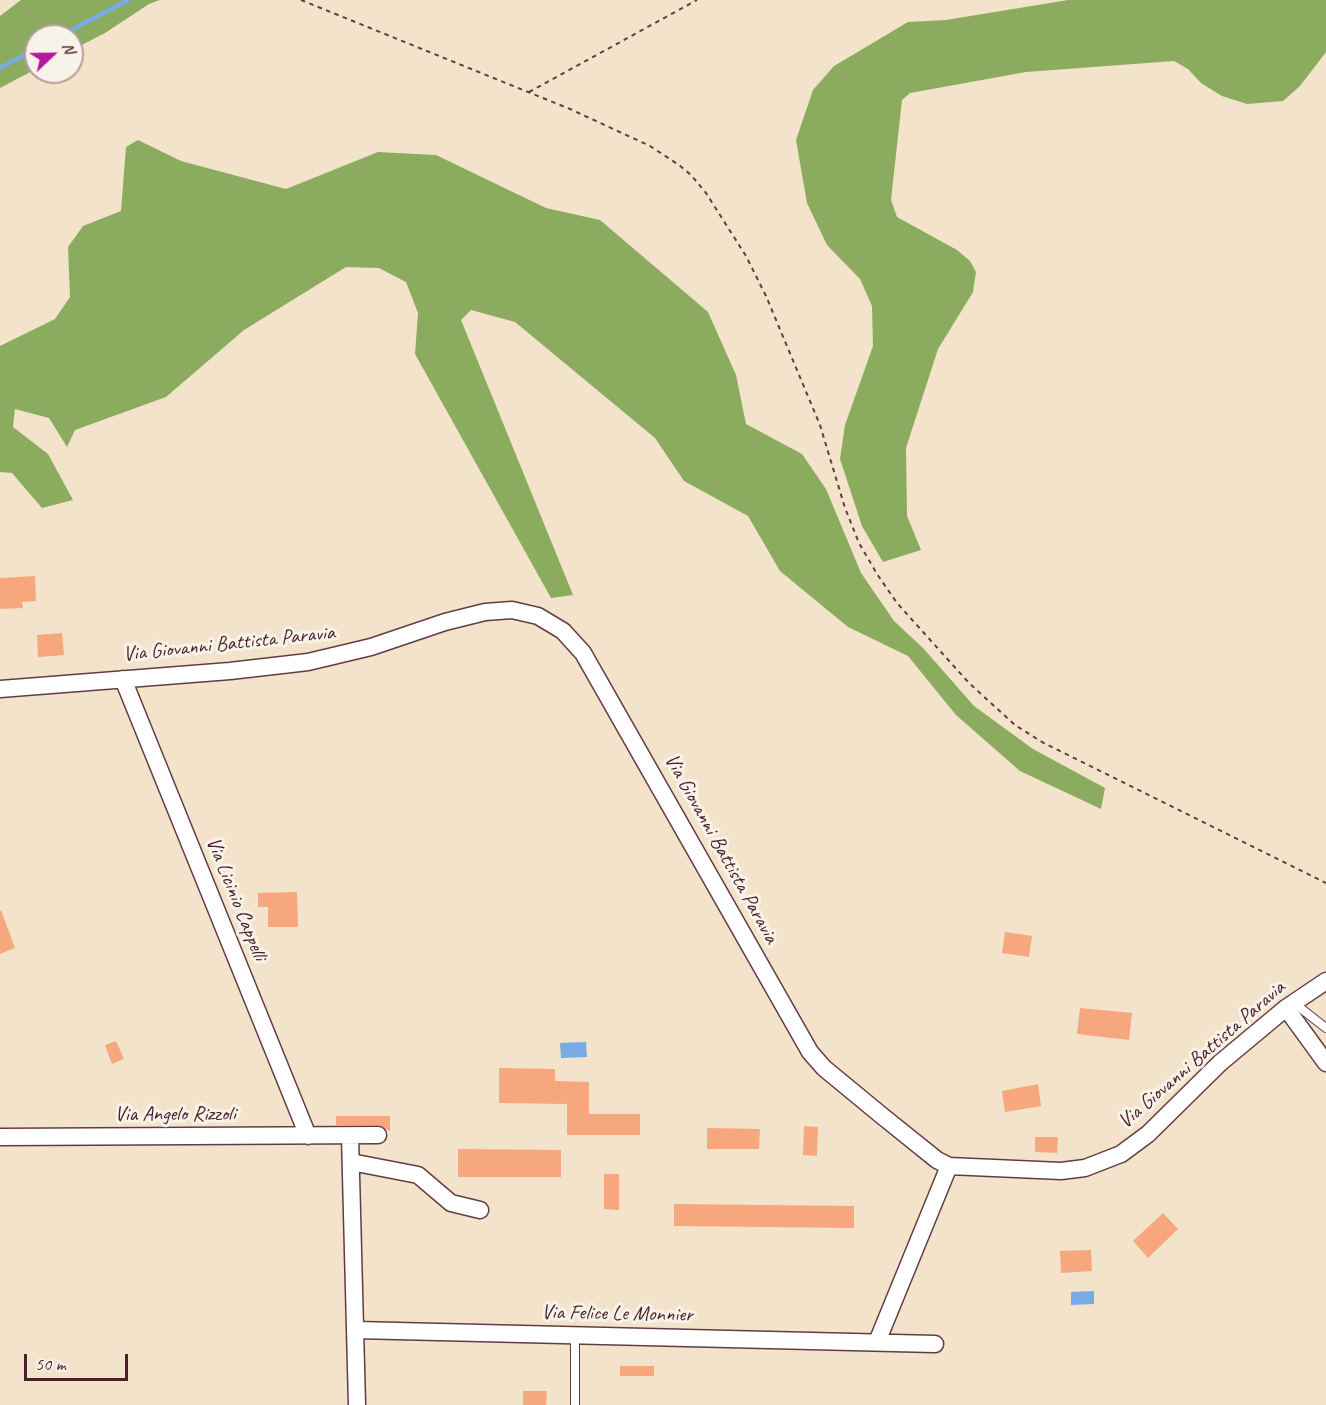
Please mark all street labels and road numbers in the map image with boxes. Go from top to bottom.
street label: Via Giovanni Battista Paravia [122,620,336,668]
street label: Via Giovanni Battista Paravia [658,750,784,948]
street label: Via Licinio Cappelli [200,834,272,964]
street label: Via Giovanni Battista Paravia [1113,976,1291,1134]
street label: Via Angelo Rizzoli [114,1101,236,1127]
street label: Via Felice Le Monnier [541,1300,693,1328]

